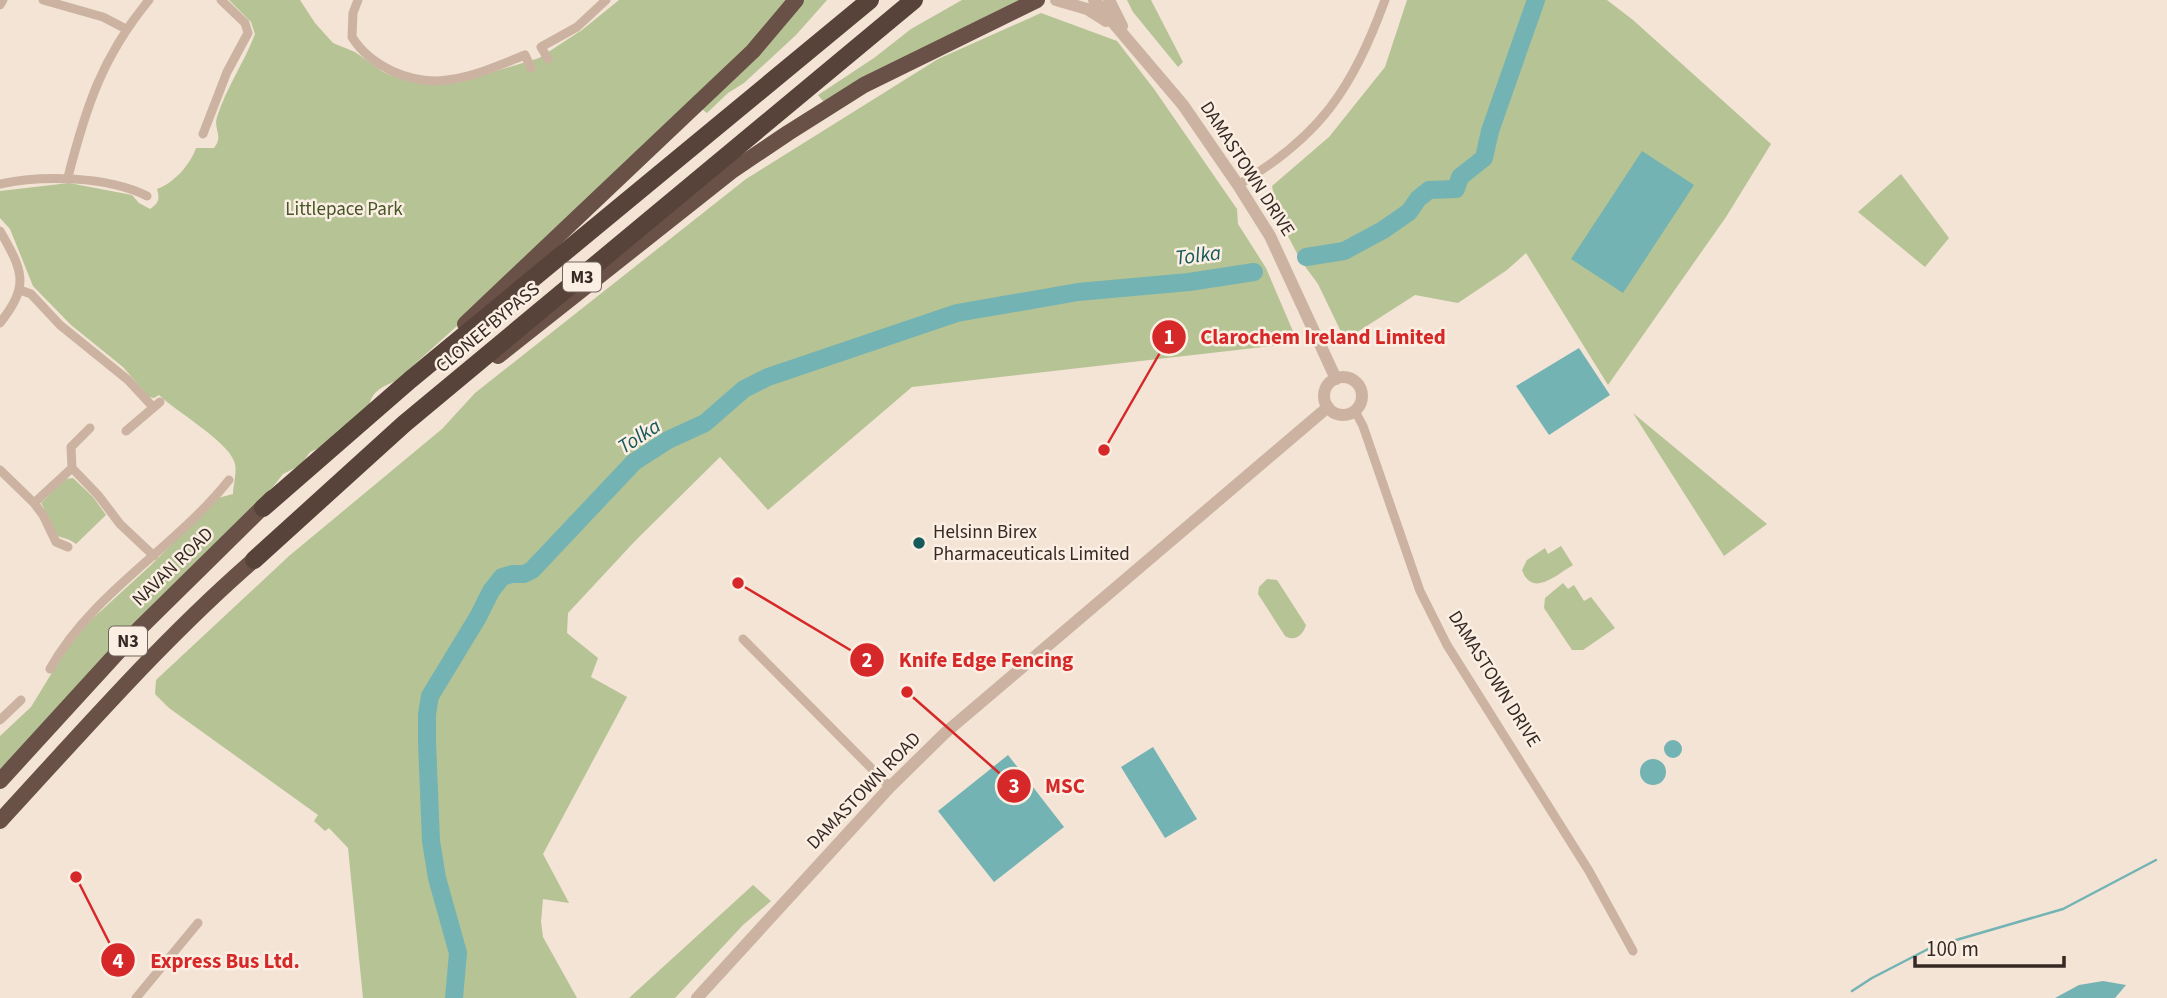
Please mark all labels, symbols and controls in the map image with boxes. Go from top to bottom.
street label: DAMASTOWN DRIVE [1193,96,1301,242]
park label: Littlepace Park [285,196,403,223]
water label: Tolka [1173,237,1223,273]
road number: M3 [563,262,601,292]
street label: CLONEE BYPASS [430,276,546,380]
callout: Clarochem Ireland Limited [1151,316,1460,358]
text: 1 [1163,322,1175,352]
text: Clarochem Ireland Limited [1200,322,1446,352]
water label: Tolka [612,411,666,461]
place label: Helsinn Birex Pharmaceuticals Limited [933,519,1130,568]
street label: NAVAN ROAD [126,521,220,613]
marker: Helsinn Birex Pharmaceuticals Limited [911,535,927,551]
street label: DAMASTOWN DRIVE [1441,606,1547,752]
road number: N3 [109,626,147,656]
callout: Knife Edge Fencing [850,639,1087,681]
text: 2 [861,645,873,675]
text: Knife Edge Fencing [899,645,1073,675]
street label: DAMASTOWN ROAD [801,726,927,856]
callout: MSC [996,765,1099,807]
text: 3 [1008,771,1020,801]
text: MSC [1045,771,1085,801]
scale bar [1915,925,2064,969]
text: 100 m [1926,934,1979,964]
callout: Express Bus Ltd. [101,939,313,981]
text: 4 [112,946,124,976]
text: Express Bus Ltd. [150,946,300,976]

